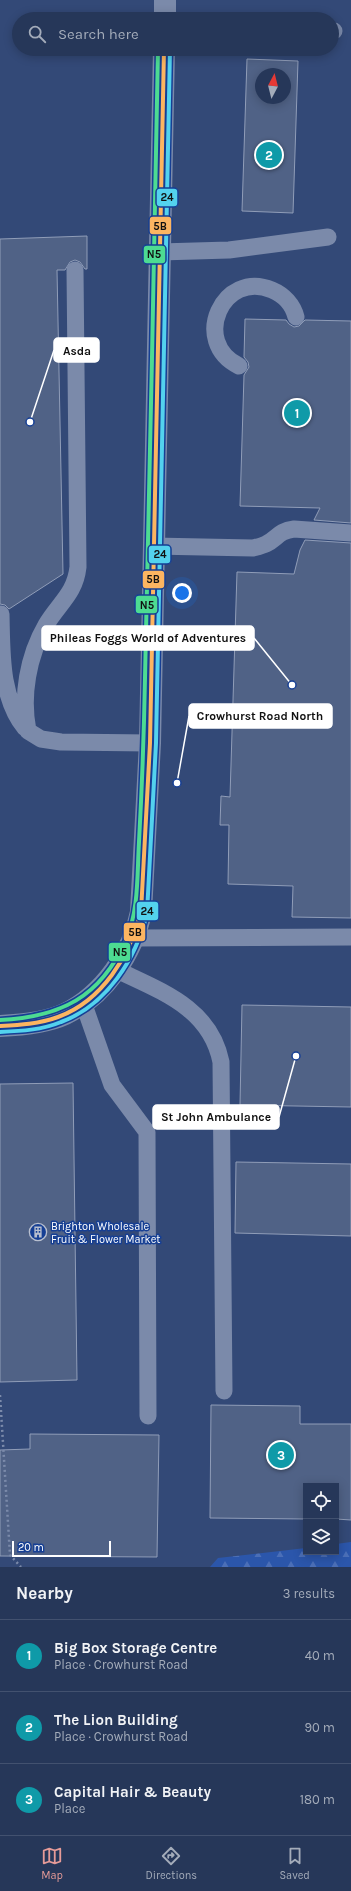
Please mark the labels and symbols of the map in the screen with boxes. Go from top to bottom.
north arrow [255,68,291,104]
pin: 2 [256,140,282,170]
line badge: 24 [156,188,178,207]
text: 24 [160,191,174,204]
line badge: 5B [149,216,172,235]
text: 5B [153,220,167,233]
line badge: N5 [143,245,166,264]
text: N5 [147,248,161,261]
callout: Asda [54,338,99,362]
text: Asda [63,344,91,358]
pin: 1 [284,398,310,428]
line badge: 24 [148,545,171,564]
text: 24 [153,548,167,561]
line badge: 5B [142,570,165,589]
text: 5B [146,573,160,586]
your location [172,583,192,603]
line badge: N5 [135,595,158,614]
text: N5 [140,599,154,612]
callout: Phileas Foggs World of Adventures [42,626,254,650]
text: Phileas Foggs World of Adventures [50,631,246,645]
callout: Crowhurst Road North [189,704,332,728]
text: Crowhurst Road North [197,709,323,723]
line badge: 24 [136,901,159,921]
text: 24 [140,905,154,918]
line badge: 5B [123,922,146,942]
text: 5B [128,926,142,939]
line badge: N5 [108,942,131,962]
text: N5 [113,946,127,959]
callout: St John Ambulance [153,1105,279,1129]
text: St John Ambulance [161,1110,271,1124]
place label: Brighton Wholesale Fruit & Flower Market [51,1220,161,1246]
building icon: Brighton Wholesale Fruit & Flower Market [28,1222,48,1242]
pin: 3 [268,1440,294,1470]
scale bar [12,1539,111,1558]

